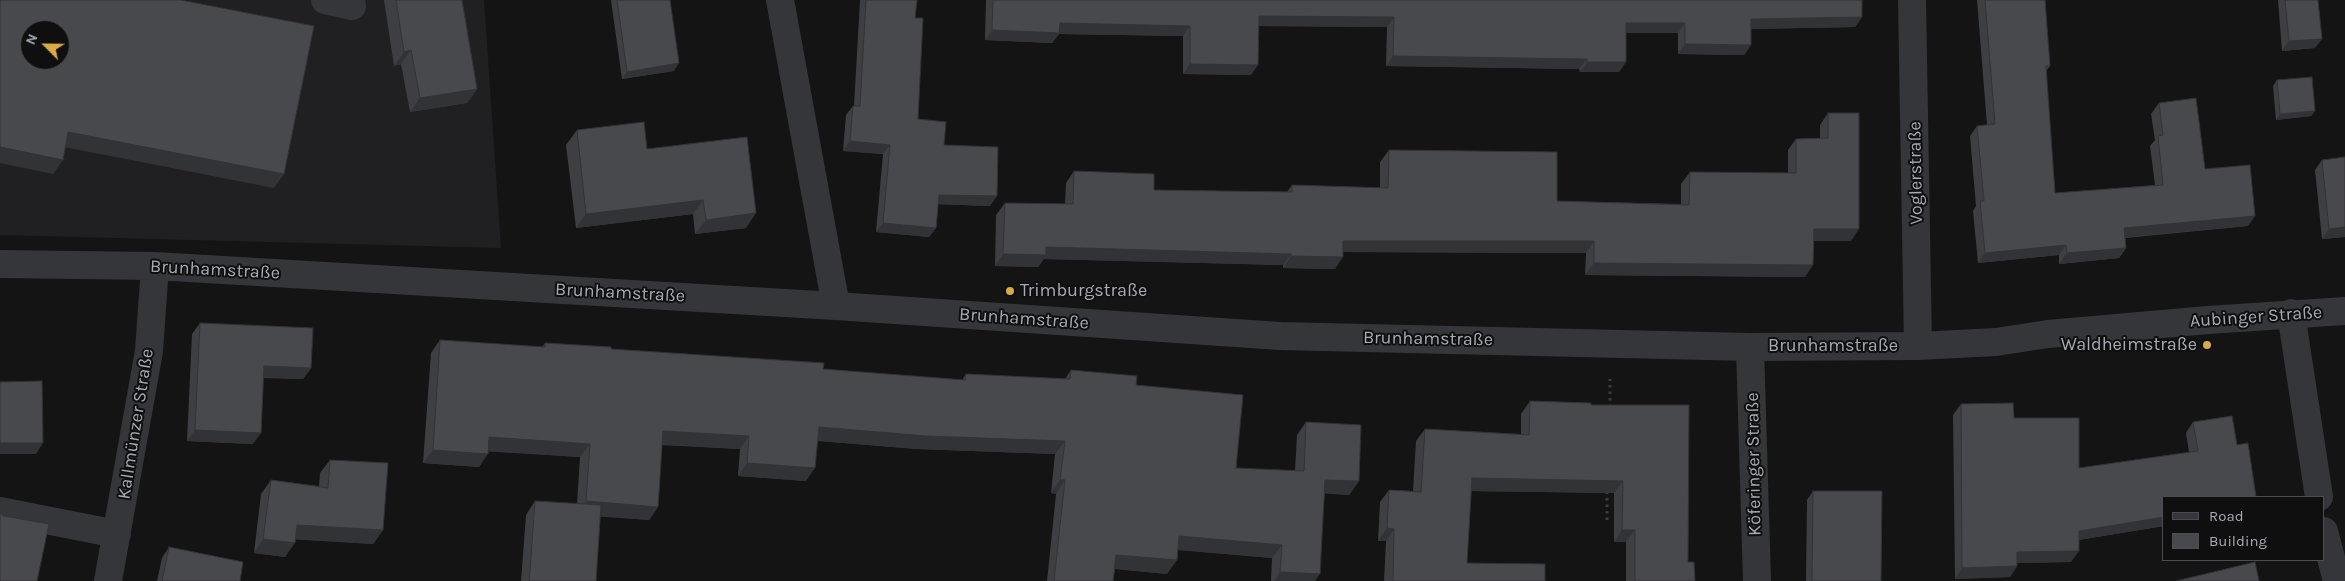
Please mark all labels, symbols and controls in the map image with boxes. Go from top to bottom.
north arrow [20,20,70,70]
text: N [22,31,41,47]
street label: Voglerstraße [1904,121,1928,225]
street label: Brunhamstraße [150,256,280,284]
street label: Brunhamstraße [555,279,685,307]
place label: Trimburgstraße [1020,280,1147,302]
marker: Trimburgstraße [1004,285,1016,297]
street label: Aubinger Straße [2189,302,2323,332]
street label: Brunhamstraße [958,304,1090,334]
street label: Brunhamstraße [1363,327,1493,351]
place label: Waldheimstraße [2061,334,2197,356]
street label: Brunhamstraße [1768,335,1898,357]
marker: Waldheimstraße [2201,339,2213,351]
street label: Kallmünzer Straße [113,347,159,501]
street label: Köferinger Straße [1742,392,1766,536]
legend [2162,496,2325,561]
text: Road [2209,507,2244,525]
text: Building [2209,532,2267,550]

